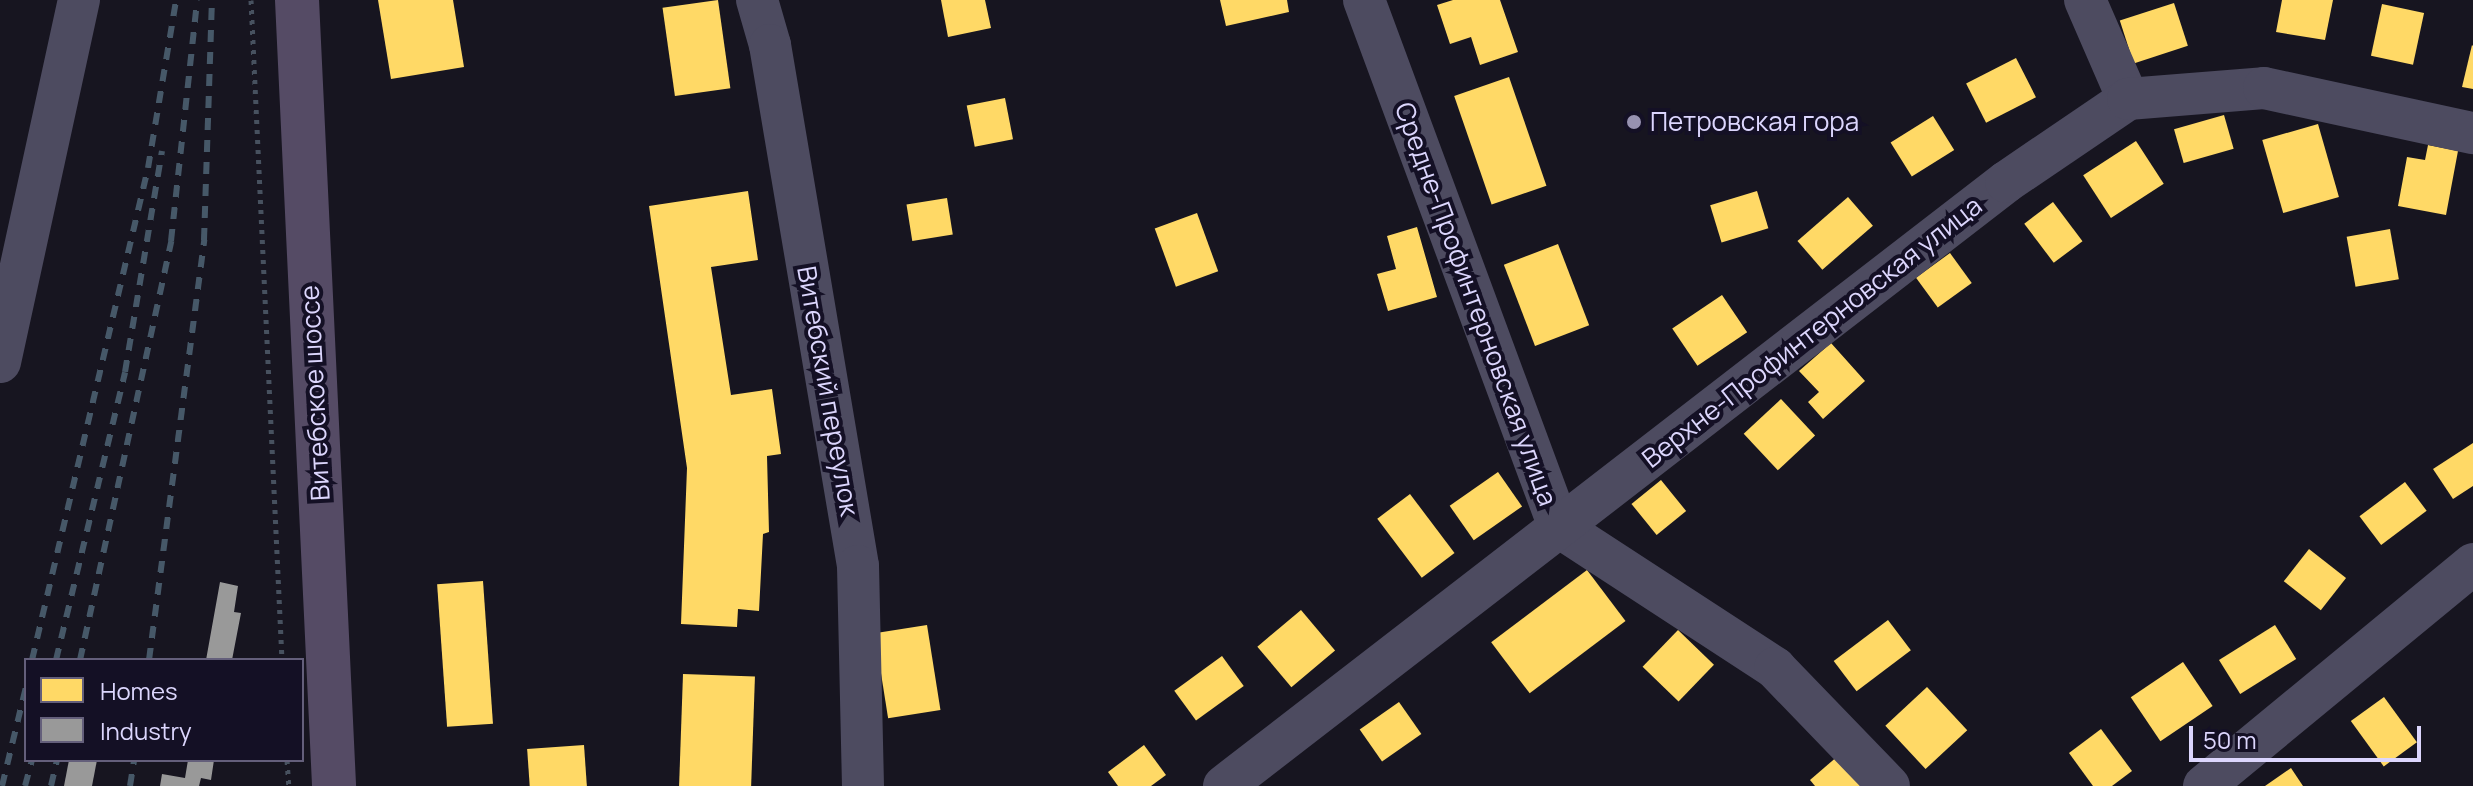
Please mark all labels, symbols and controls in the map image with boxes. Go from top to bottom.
street label: Средне-Профинтерновская улица [1388,98,1564,510]
place label: Петровская гора [1650,106,1859,138]
marker: Петровская гора [1625,113,1643,131]
street label: Верхне-Профинтерновская улица [1636,190,1988,474]
street label: Витебский переулок [791,264,865,518]
street label: Витебское шоссе [294,284,336,502]
legend [24,658,304,762]
text: Homes [100,674,178,707]
scale bar [2193,710,2425,760]
text: Industry [100,714,192,747]
text: 50 m [2203,723,2257,756]

